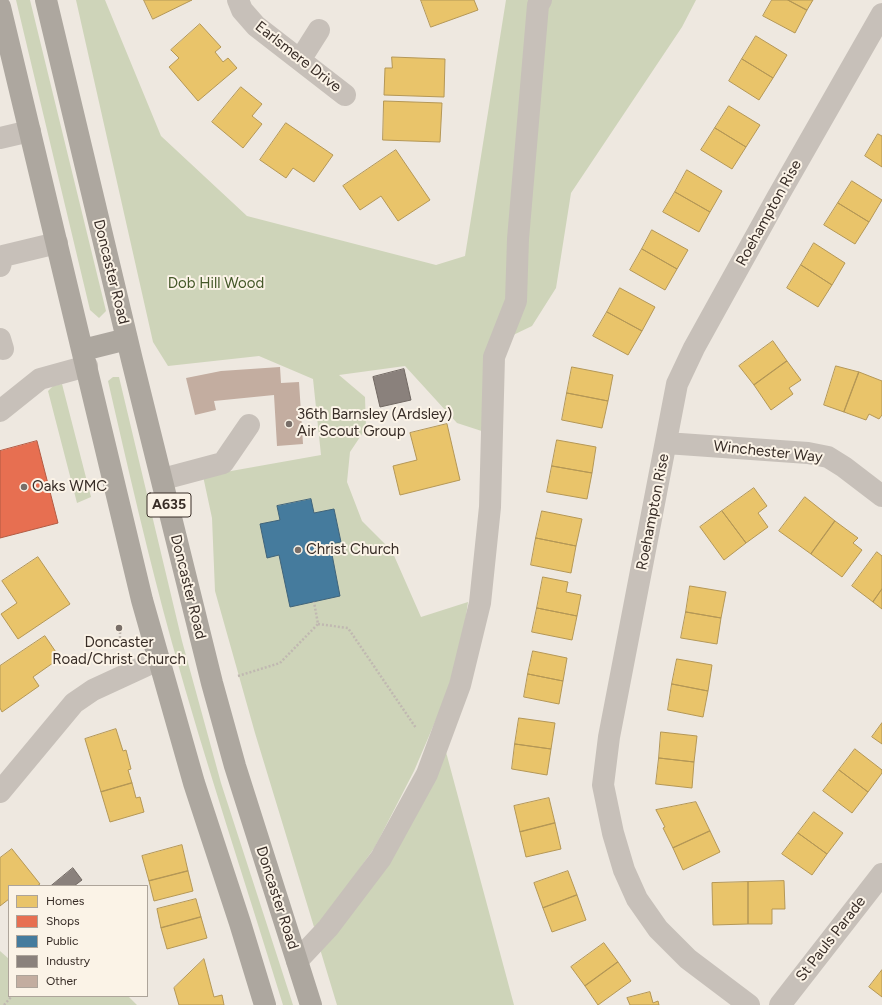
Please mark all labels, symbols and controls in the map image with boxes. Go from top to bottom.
street label: Earlsmere Drive [251,18,345,96]
street label: Roehampton Rise [732,157,806,269]
street label: Doncaster Road [89,218,133,326]
park label: Dob Hill Wood [168,275,264,293]
place label: 36th Barnsley (Ardsley) Air Scout Group [297,406,452,441]
marker: 36th Barnsley (Ardsley) Air Scout Group [284,419,294,429]
street label: Winchester Way [712,437,824,467]
street label: Roehampton Rise [633,452,673,572]
place label: Oaks WMC [32,478,107,496]
marker: Oaks WMC [19,482,29,492]
road number: A635 [147,493,191,517]
street label: Doncaster Road [166,533,210,641]
place label: Christ Church [306,541,399,559]
marker: Christ Church [293,545,303,555]
marker: Doncaster Road/Christ Church [114,623,124,633]
place label: Doncaster Road/Christ Church [52,634,186,669]
street label: Doncaster Road [252,844,302,952]
legend [8,885,148,997]
street label: St Pauls Parade [792,893,870,985]
text: Homes [46,894,84,908]
text: Shops [46,914,80,928]
text: Public [46,934,79,948]
text: Industry [46,954,90,968]
text: Other [46,974,77,988]

